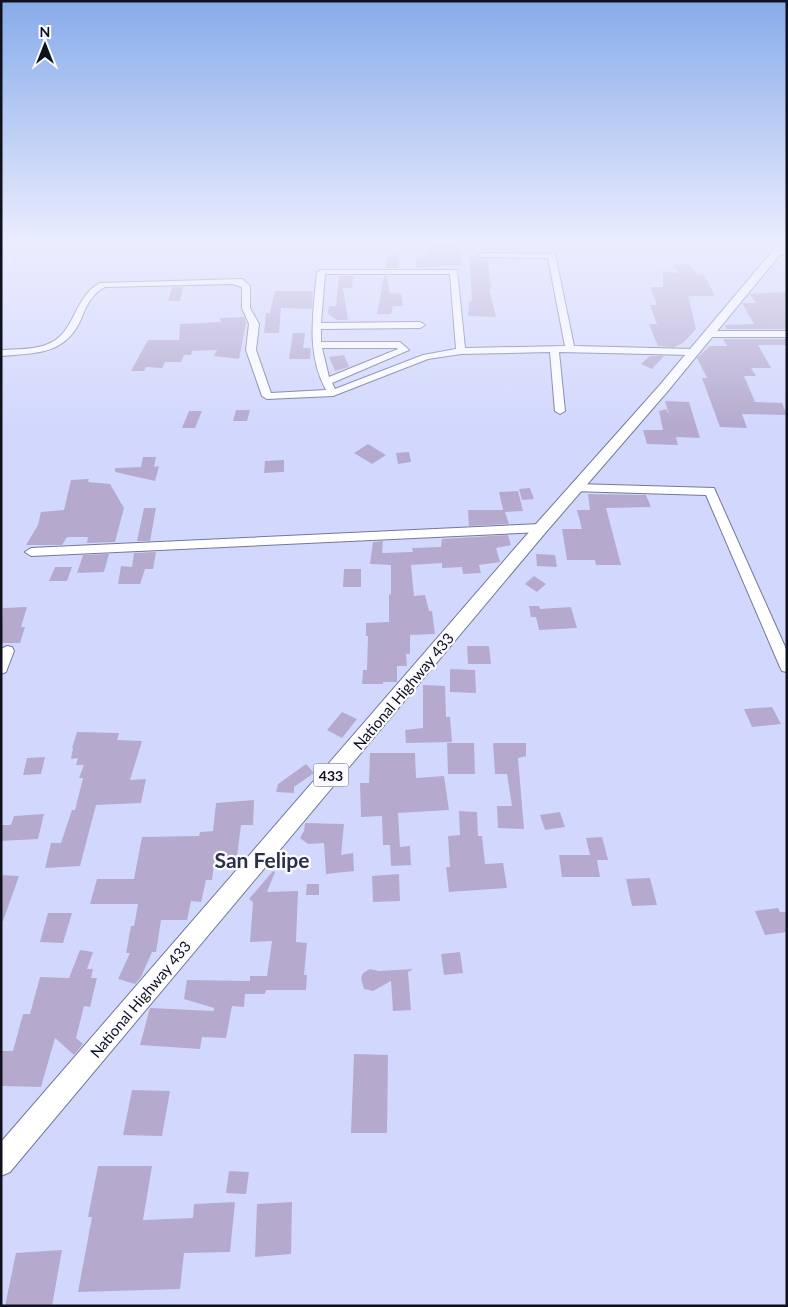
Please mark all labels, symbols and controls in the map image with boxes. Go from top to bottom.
north arrow [20,20,70,70]
text: N [40,23,50,40]
street label: National Highway 433 [349,629,457,753]
road number: 433 [314,764,348,786]
district label: San Felipe [215,847,309,872]
street label: National Highway 433 [86,937,194,1061]

